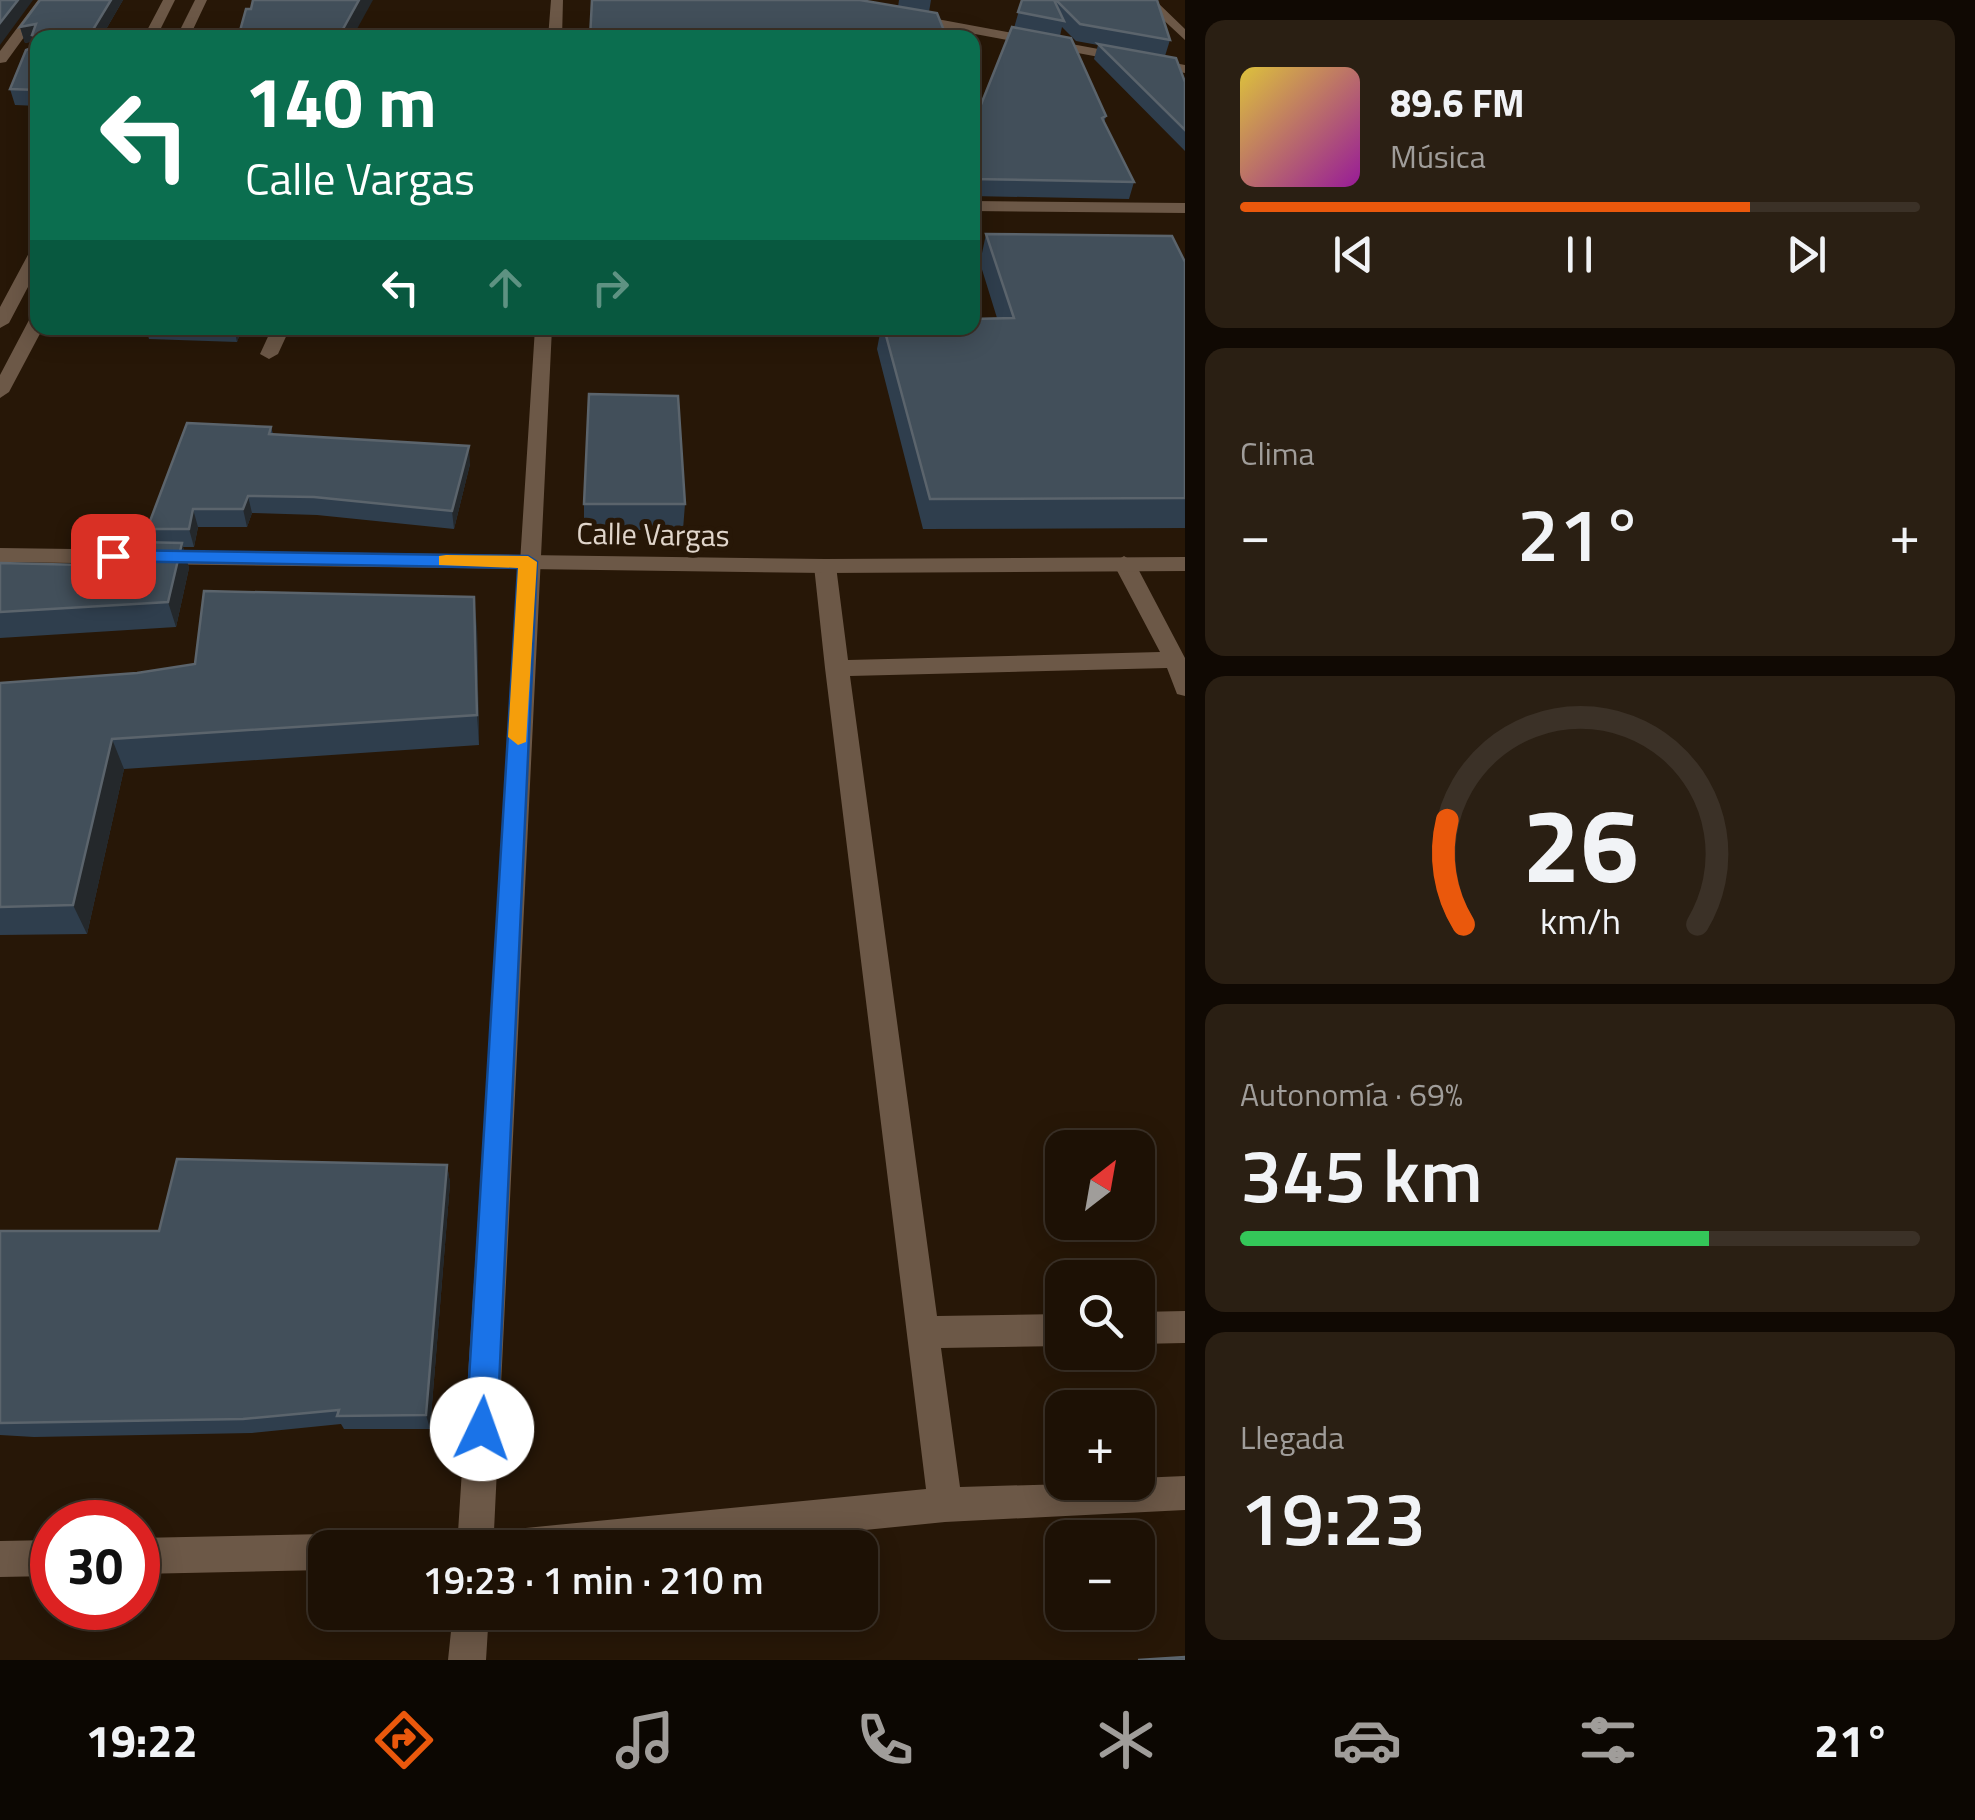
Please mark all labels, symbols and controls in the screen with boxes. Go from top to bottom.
text: 140 m [245,48,437,154]
icon: left [80,70,210,200]
text: 89.6 FM [1390,74,1525,132]
text: Música [1390,132,1486,180]
text: Calle Vargas [245,144,475,212]
icon: previous [1326,227,1381,282]
icon: pause [1552,227,1607,282]
icon: next [1779,227,1834,282]
icon: left [373,260,428,315]
icon: ahead [478,260,533,315]
icon: right [583,260,638,315]
text: Clima [1240,429,1315,477]
text: 21° [1517,476,1643,590]
text: − [1240,492,1271,575]
text: + [1889,492,1920,575]
street label: Calle Vargas [576,510,730,558]
pin [71,514,156,599]
icon: arrive [86,529,141,584]
text: 26 [1522,764,1638,922]
text: km/h [1540,893,1620,948]
text: Autonomía · 69% [1240,1070,1463,1118]
text: 345 km [1240,1117,1483,1231]
north arrow [1045,1130,1155,1240]
map controls [1045,1130,1155,1630]
button: search [1045,1260,1155,1370]
position arrow [430,1377,534,1481]
button: + [1045,1390,1155,1500]
text: Llegada [1240,1413,1344,1461]
text: 19:23 [1240,1460,1426,1574]
speed limit sign: 30 [30,1500,160,1630]
button: − [1045,1520,1155,1630]
text: 19:23 · 1 min · 210 m [422,1551,764,1609]
icon: directions [369,1705,439,1775]
icon: music [610,1705,680,1775]
icon: phone [850,1705,920,1775]
icon: climate [1091,1705,1161,1775]
icon: car [1332,1705,1402,1775]
icon: filters [1573,1705,1643,1775]
text: 19:22 [85,1706,198,1774]
text: 21° [1814,1706,1890,1774]

